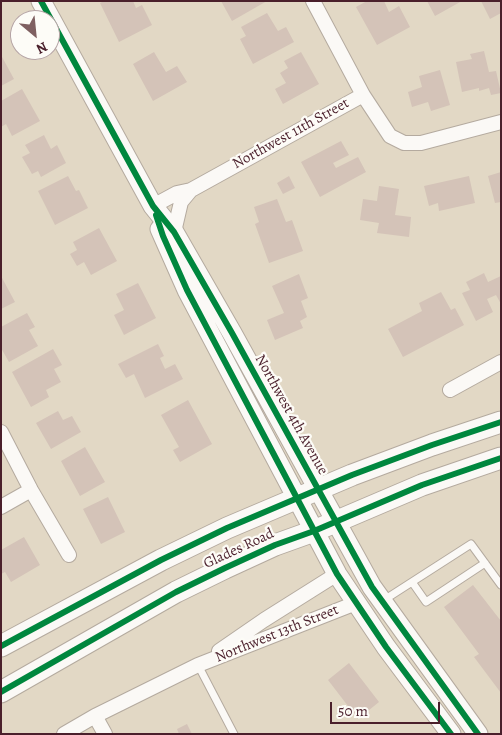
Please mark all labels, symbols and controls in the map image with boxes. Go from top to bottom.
north arrow [10,10,60,60]
text: N [33,37,51,59]
street label: Northwest 11th Street [230,95,352,173]
street label: Northwest 4th Avenue [250,352,332,478]
street label: Glades Road [201,525,277,573]
street label: Northwest 13th Street [213,601,341,667]
scale bar [332,692,442,724]
text: 50 m [338,701,368,721]

